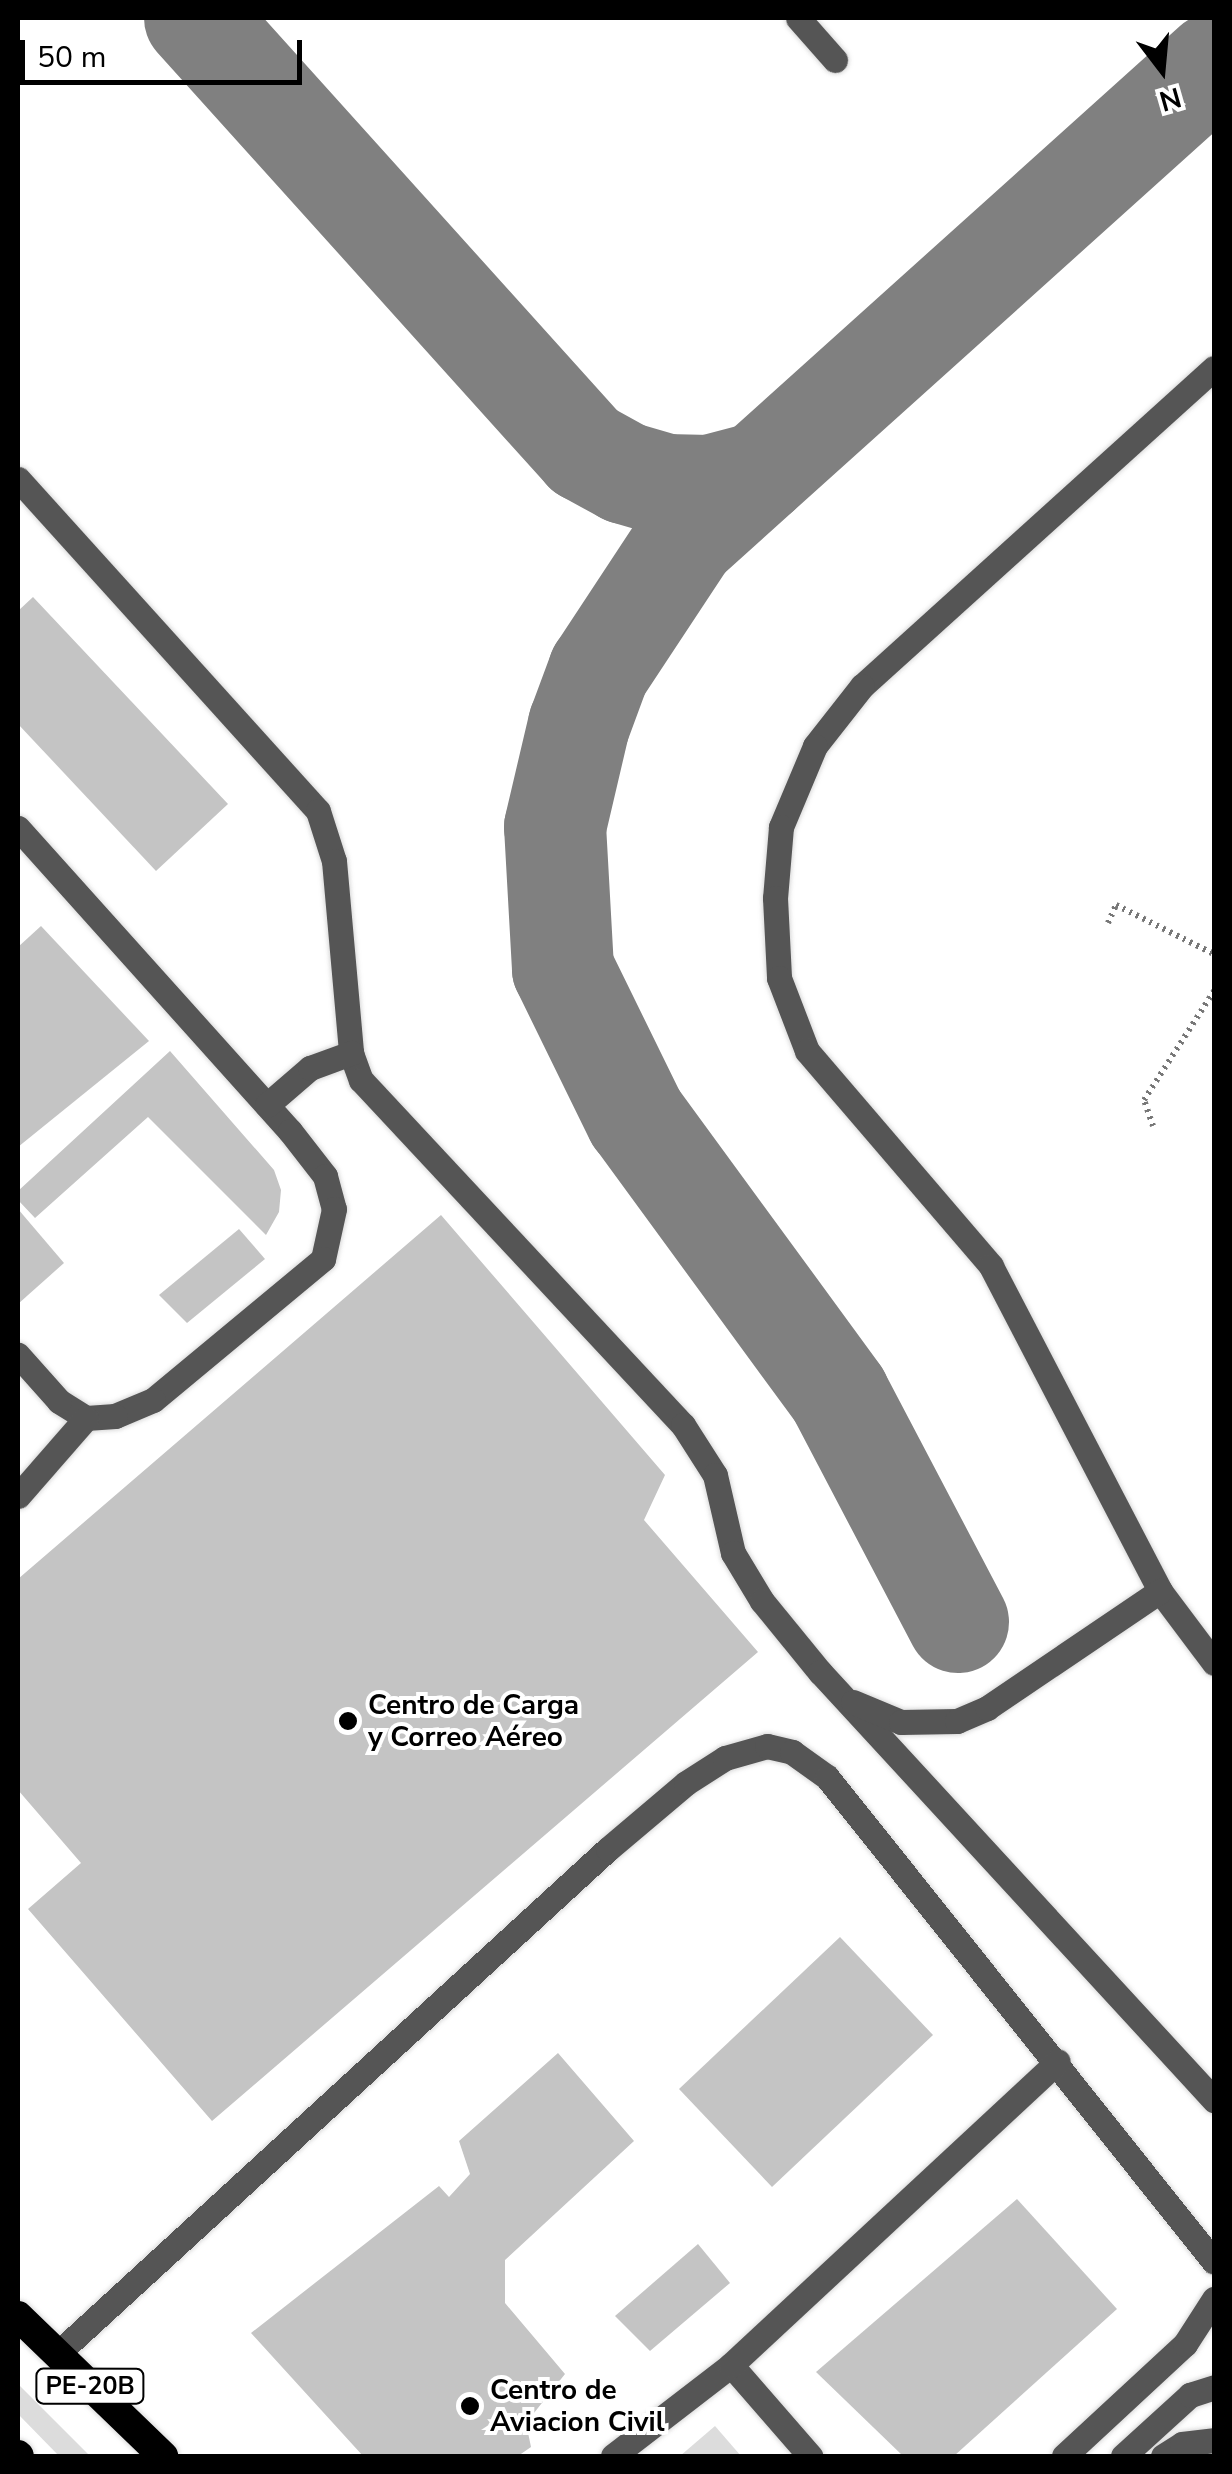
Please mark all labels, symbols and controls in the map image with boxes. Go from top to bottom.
scale bar [25,20,308,82]
north arrow [1112,20,1212,120]
text: 50 m [37,37,106,78]
text: N [1155,78,1186,120]
place label: Centro de Carga y Correo Aéreo [368,1688,579,1754]
marker: Centro de Carga y Correo Aéreo [337,1710,359,1732]
road number: PE-20B [35,2366,145,2406]
place label: Centro de Aviacion Civil [490,2373,665,2439]
marker: Centro de Aviacion Civil [459,2395,481,2417]

